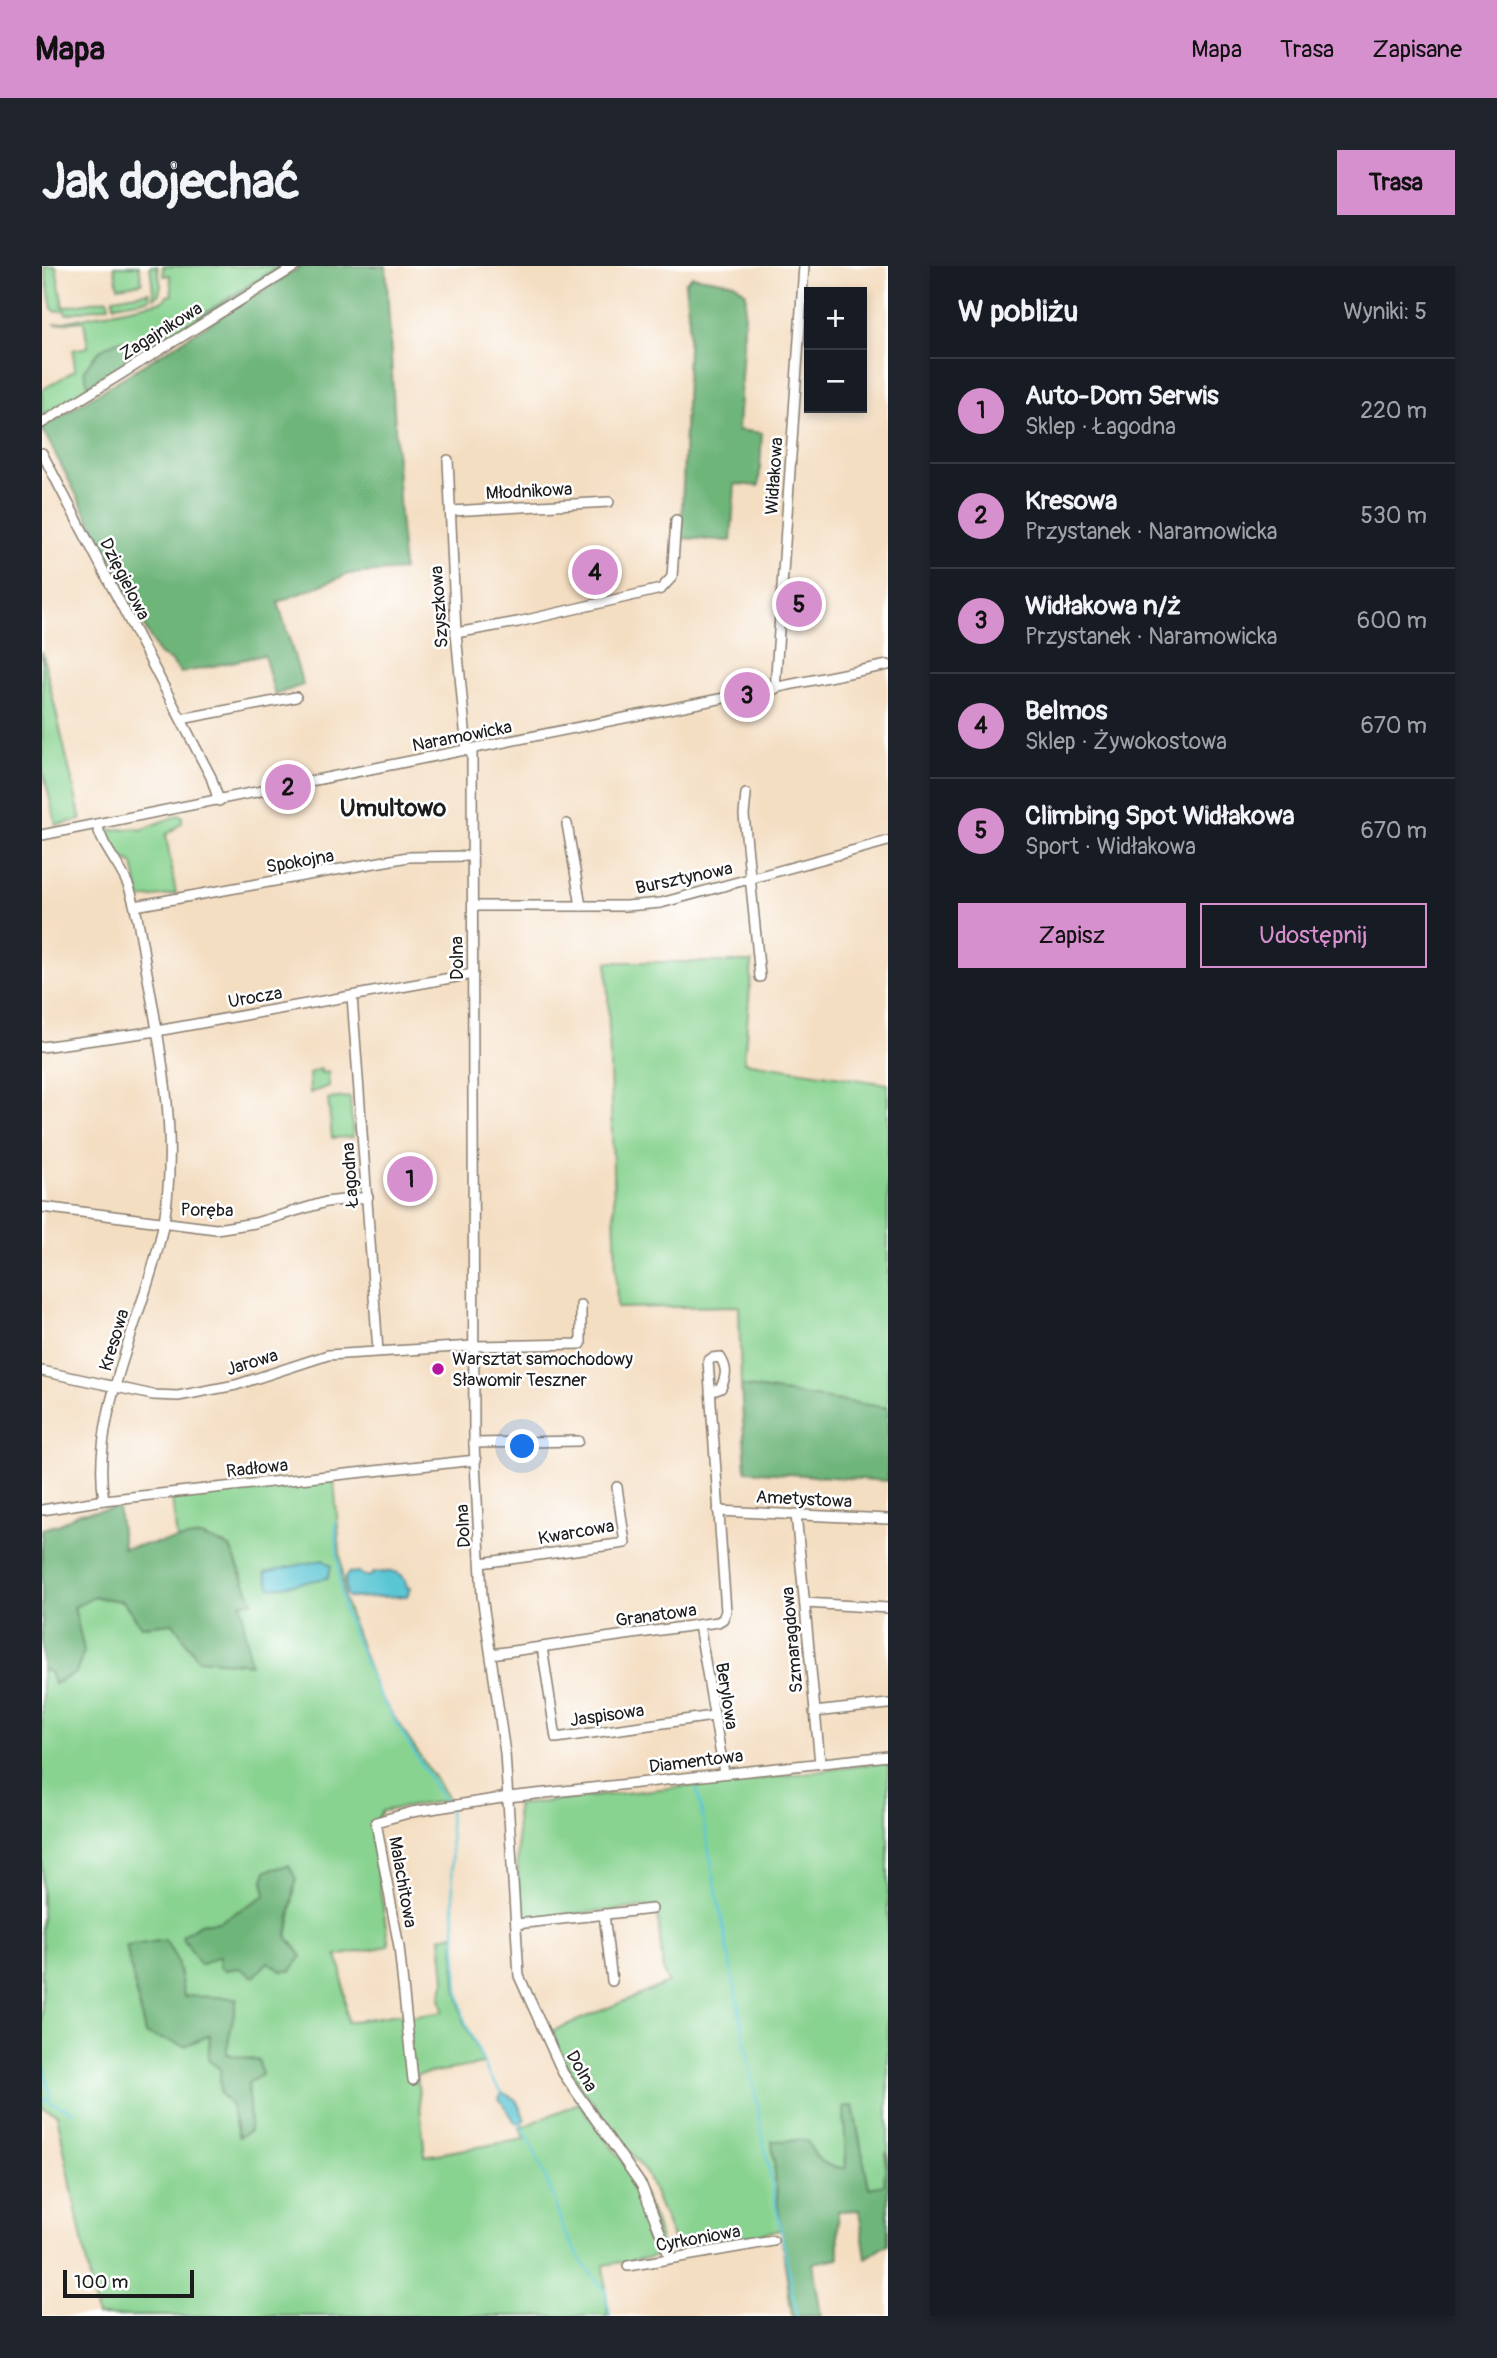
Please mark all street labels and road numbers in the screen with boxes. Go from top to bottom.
street label: Zagajnikowa [116,297,207,366]
street label: Widłakowa [760,436,789,516]
street label: Młodnikowa [485,478,573,505]
street label: Dzięgielowa [94,534,155,624]
street label: Szyszkowa [425,565,454,649]
street label: Naramowicka [410,716,514,757]
street label: Spokojna [264,844,336,879]
street label: Bursztynowa [633,857,735,900]
street label: Dolna [446,936,469,980]
street label: Urocza [226,981,284,1014]
street label: Łagodna [337,1142,364,1209]
street label: Poręba [180,1199,234,1222]
street label: Kresowa [94,1306,135,1374]
street label: Jarowa [223,1344,281,1381]
street label: Radłowa [225,1454,289,1483]
street label: Ametystowa [755,1485,853,1514]
street label: Dolna [451,1504,476,1548]
street label: Kwarcowa [536,1514,616,1550]
street label: Szmaragdowa [776,1586,809,1694]
street label: Granatowa [614,1598,698,1633]
street label: Berylowa [710,1661,743,1731]
street label: Jaspisowa [568,1699,646,1732]
street label: Diamentowa [648,1744,744,1779]
street label: Malachitowa [383,1835,422,1929]
street label: Dolna [561,2047,602,2096]
street label: Cyrkoniowa [654,2220,742,2257]

